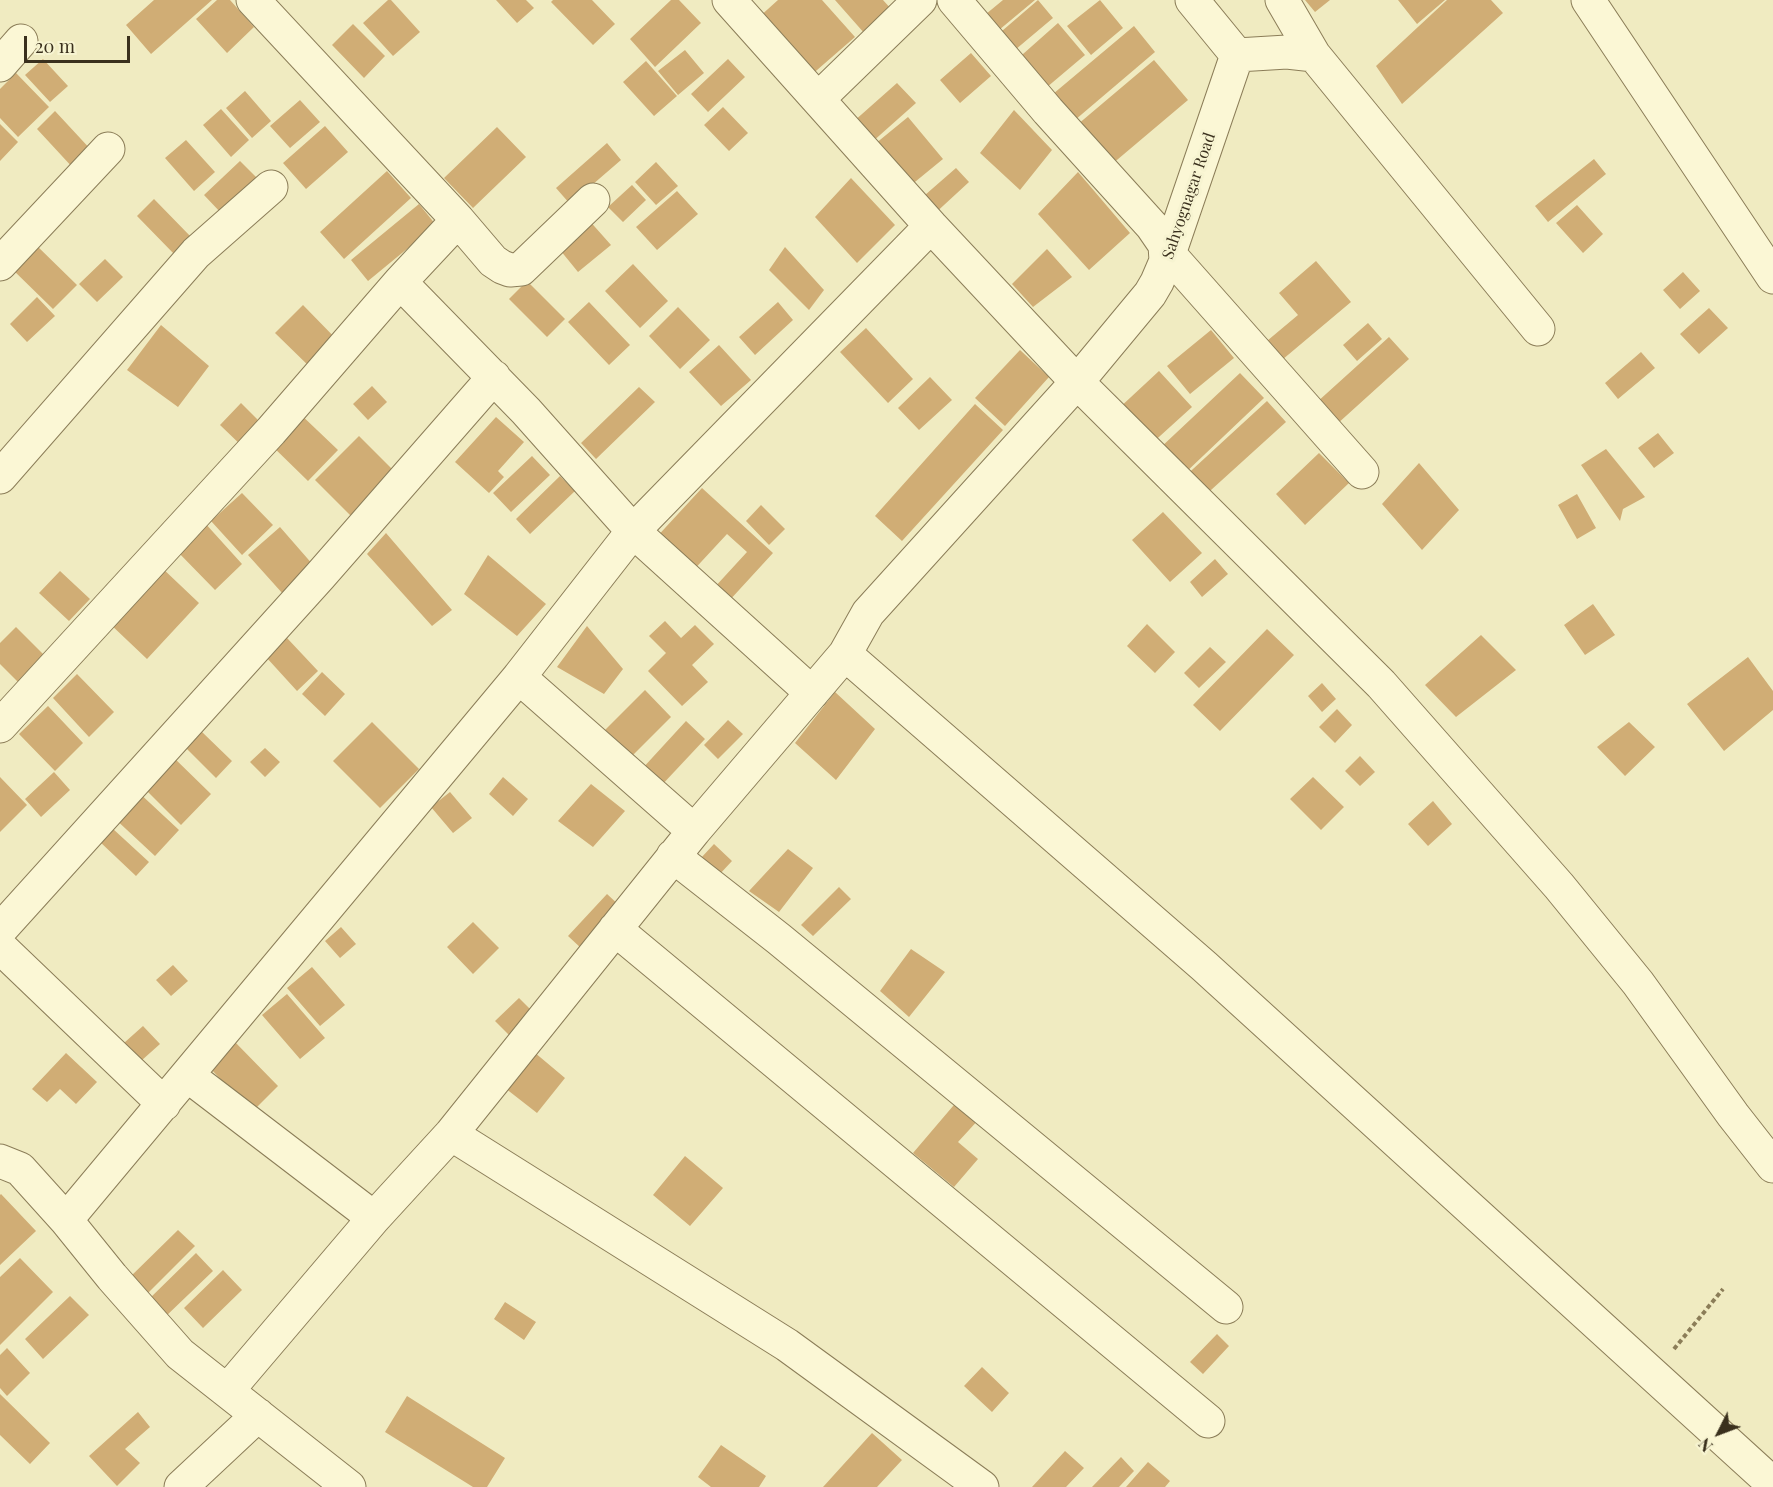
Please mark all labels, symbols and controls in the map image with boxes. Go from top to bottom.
scale bar [27,24,134,62]
text: 20 m [35,34,75,58]
street label: Sahyognagar Road [1158,130,1220,262]
north arrow [1689,1403,1749,1463]
text: N [1694,1434,1717,1457]

